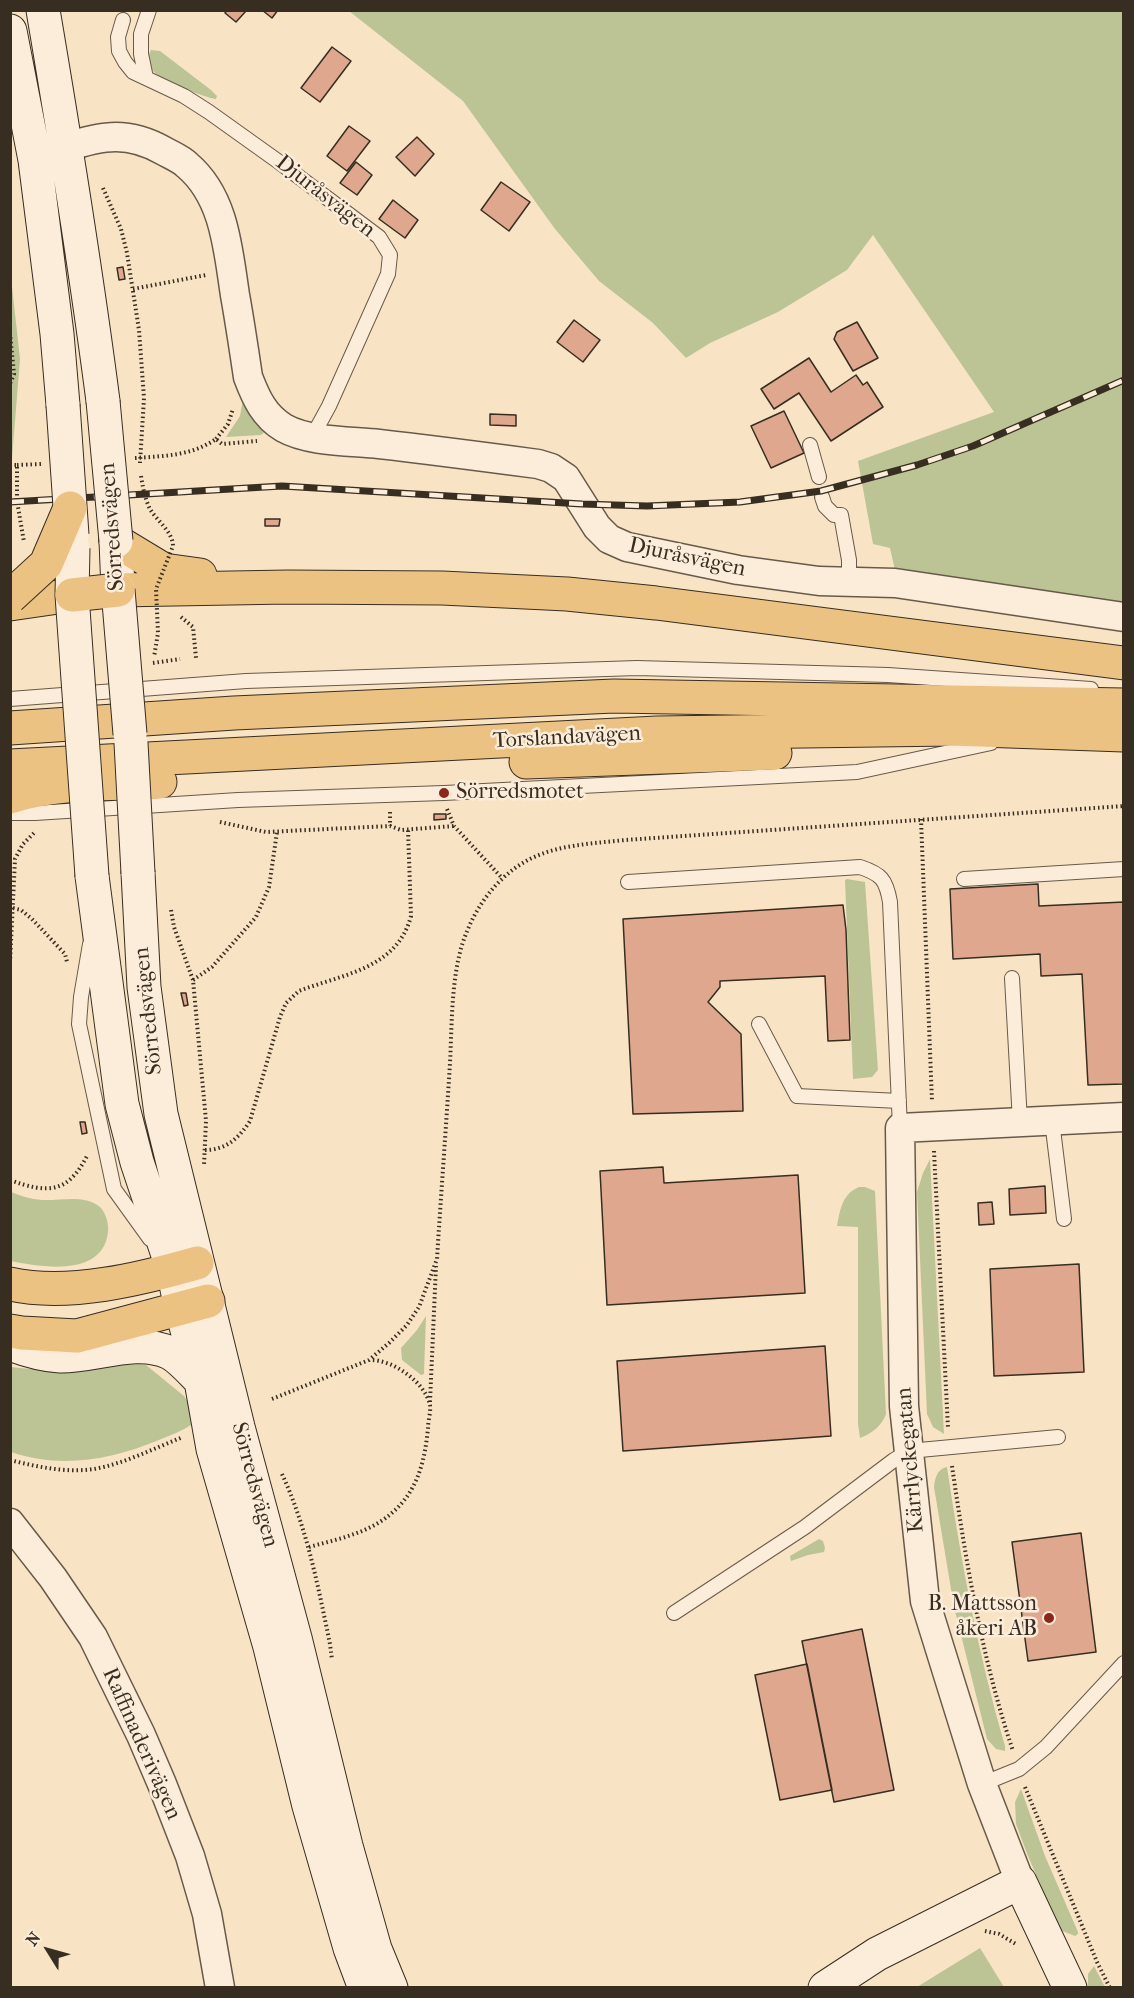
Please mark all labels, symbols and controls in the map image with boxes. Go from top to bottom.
street label: Djuråsvägen [270,150,380,244]
street label: Sörredsvägen [95,462,131,592]
street label: Djuråsvägen [626,533,748,583]
street label: Torslandavägen [492,721,642,755]
place label: Sörredsmotet [456,780,584,806]
marker: Sörredsmotet [437,786,451,800]
street label: Sörredsvägen [129,946,169,1076]
street label: Kärrlyckegatan [891,1386,931,1534]
street label: Sörredsvägen [225,1420,283,1550]
place label: B. Mattsson åkeri AB [928,1592,1037,1644]
marker: B. Mattsson åkeri AB [1042,1611,1056,1625]
street label: Raffinaderivägen [96,1664,186,1824]
north arrow [18,1920,78,1980]
text: N [22,1928,44,1949]

